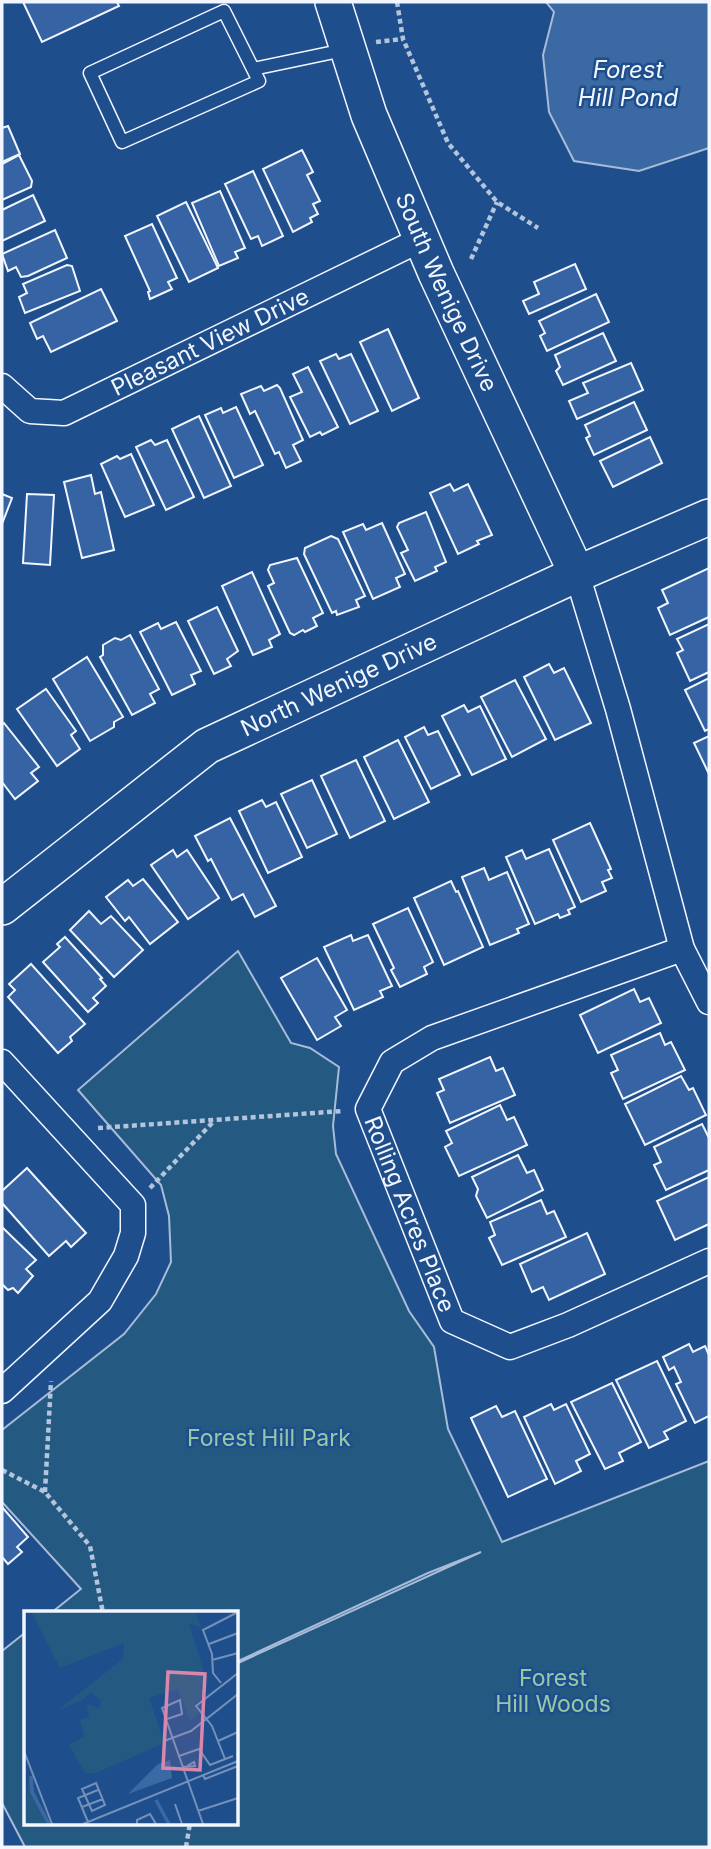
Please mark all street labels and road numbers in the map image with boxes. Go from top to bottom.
street label: South Wenige Drive [390,189,504,396]
street label: Pleasant View Drive [107,282,313,402]
street label: North Wenige Drive [236,627,441,742]
street label: Rolling Acres Place [358,1112,461,1316]

